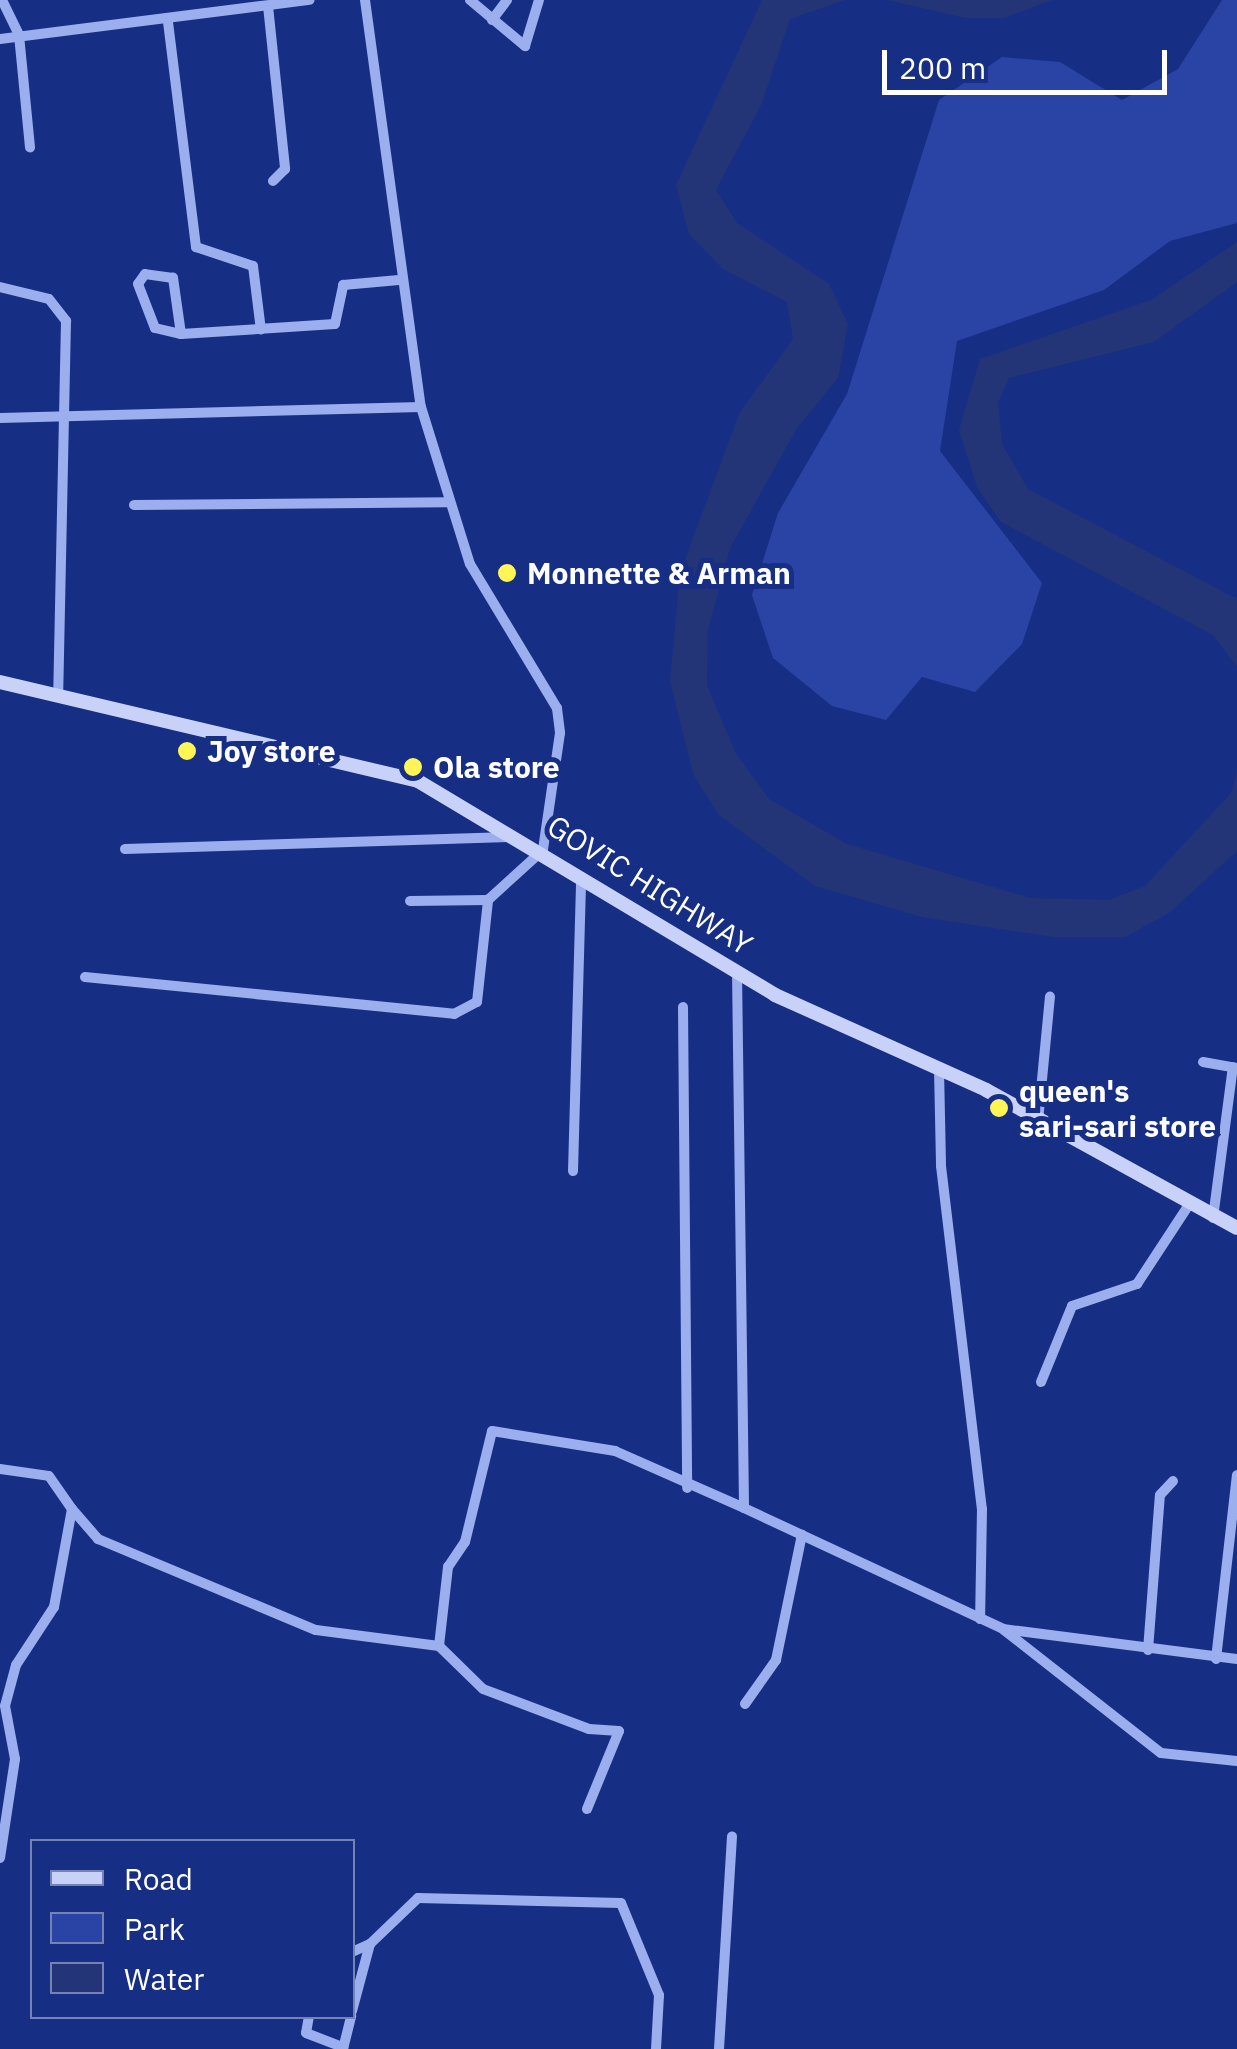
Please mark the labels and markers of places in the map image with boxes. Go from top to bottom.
place label: Monnette & Arman [527,555,791,591]
marker: Monnette & Arman [496,562,518,584]
place label: Joy store [207,733,335,769]
marker: Joy store [176,740,198,762]
place label: Ola store [433,749,560,785]
marker: Ola store [402,756,424,778]
place label: queen's sari-sari store [1019,1073,1216,1144]
marker: queen's sari-sari store [988,1097,1010,1119]

